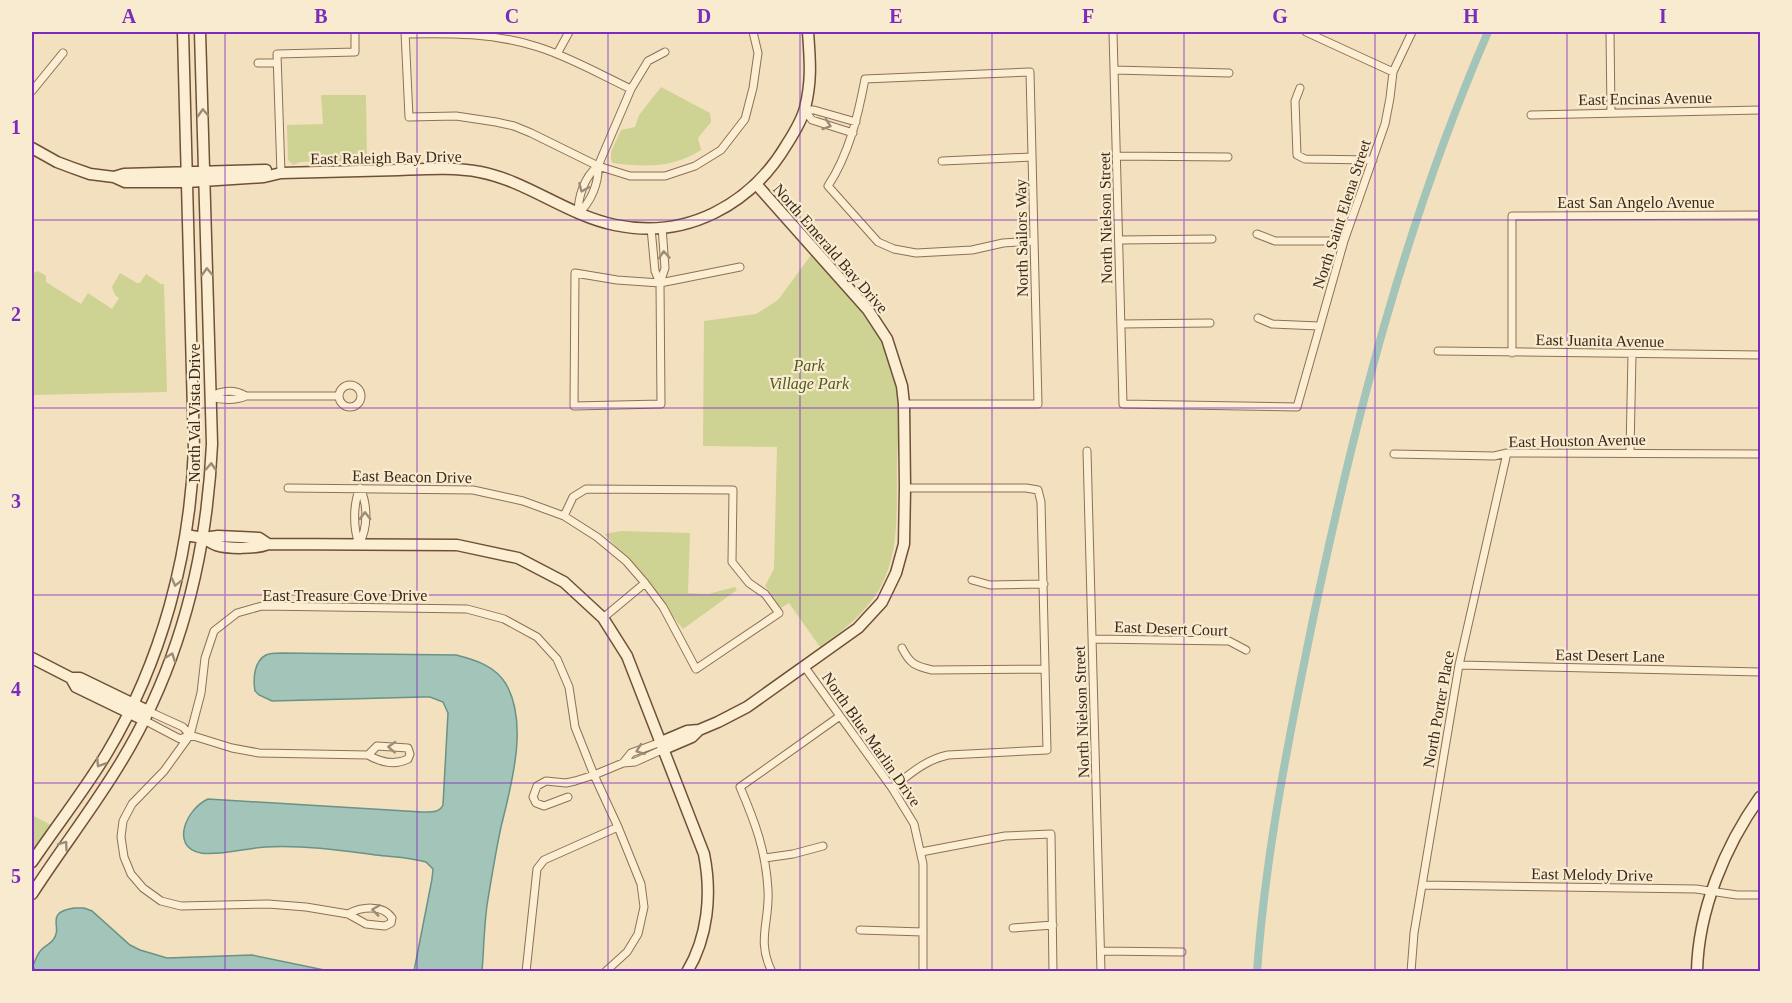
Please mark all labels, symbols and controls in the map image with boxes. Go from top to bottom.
text: A [122,5,137,27]
text: B [314,5,328,27]
text: C [505,5,519,27]
text: D [697,5,711,27]
text: E [889,5,903,27]
text: F [1082,5,1094,27]
text: G [1272,5,1288,27]
text: H [1463,5,1479,27]
text: I [1659,5,1667,27]
street label: East Encinas Avenue [1578,89,1712,108]
one-way arrow [196,108,209,117]
text: 1 [11,116,21,138]
one-way arrow [821,117,832,130]
street label: North Saint Elena Street [1309,137,1374,291]
street label: East Raleigh Bay Drive [310,148,462,168]
street label: North Nielson Street [1096,151,1115,284]
street label: North Sailors Way [1012,179,1032,297]
street label: North Emerald Bay Drive [769,180,891,317]
one-way arrow [579,181,591,192]
street label: East San Angelo Avenue [1557,194,1715,212]
one-way arrow [658,251,671,260]
one-way arrow [201,267,213,276]
text: 2 [11,303,21,325]
street label: East Juanita Avenue [1536,331,1664,350]
street label: North Val Vista Drive [186,343,203,483]
park label: Park Village Park [769,357,850,393]
street label: East Houston Avenue [1508,431,1646,450]
one-way arrow [204,462,217,471]
street label: East Beacon Drive [352,467,472,486]
text: 3 [11,490,21,512]
one-way arrow [359,512,371,521]
one-way arrow [171,577,183,587]
street label: East Treasure Cove Drive [263,587,427,604]
street label: East Desert Court [1114,618,1229,639]
street label: North Nielson Street [1071,645,1092,778]
street label: East Desert Lane [1555,646,1665,665]
street label: North Porter Place [1420,649,1457,769]
one-way arrow [164,652,177,663]
street label: North Blue Marlin Drive [819,669,924,810]
text: 4 [11,678,21,700]
one-way arrow [388,740,397,753]
one-way arrow [636,743,647,755]
one-way arrow [96,757,107,768]
one-way arrow [57,841,68,852]
text: 5 [11,865,21,887]
street label: East Melody Drive [1531,865,1653,885]
one-way arrow [371,905,380,917]

